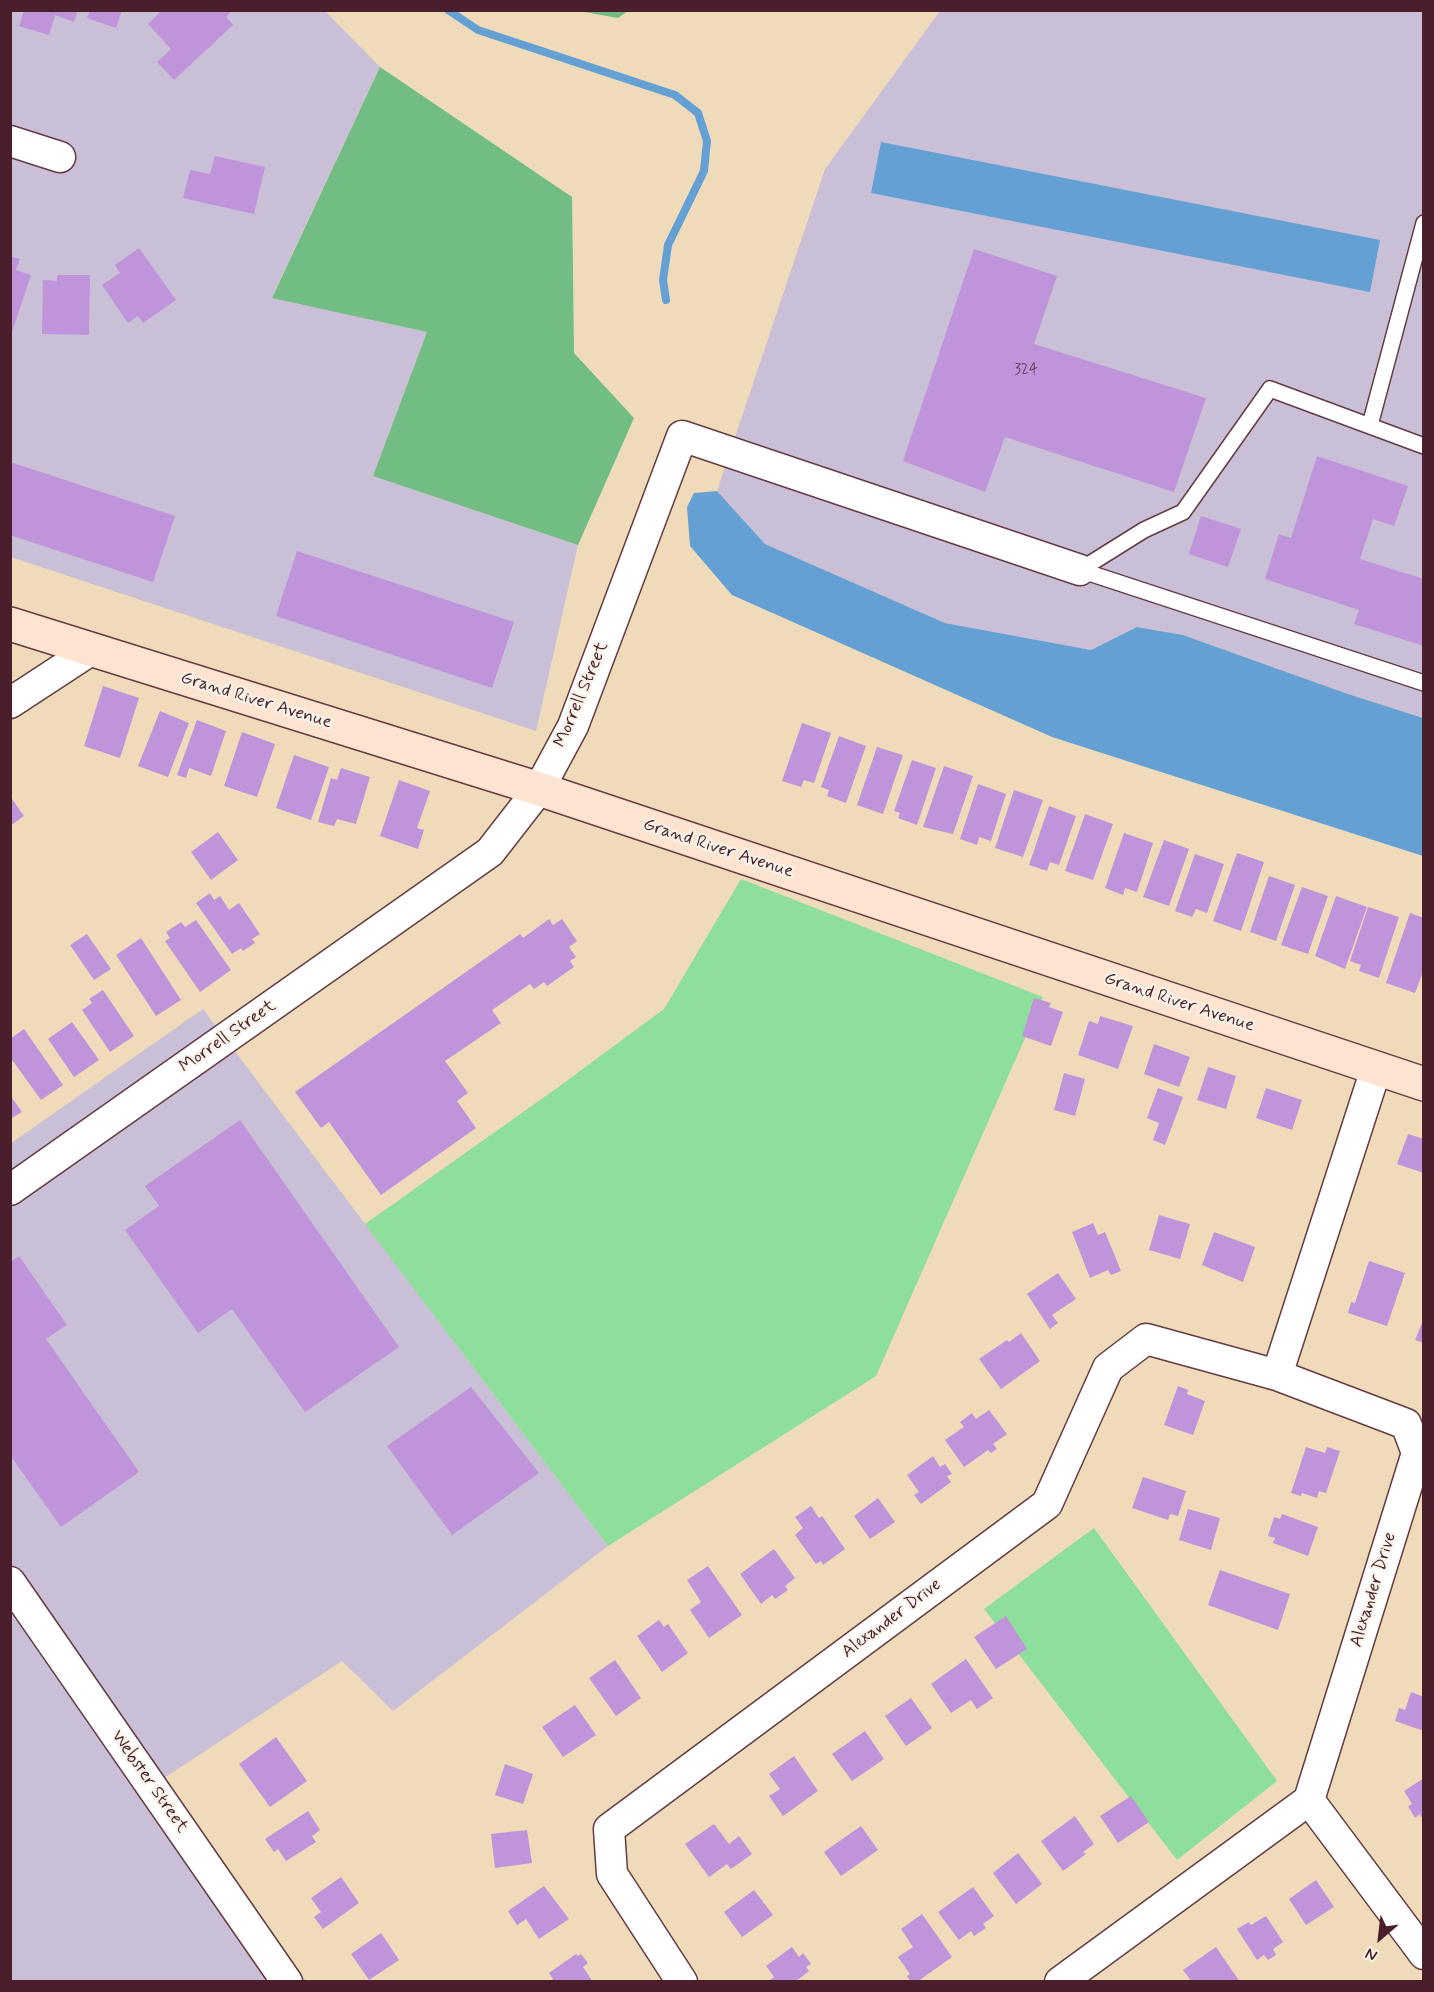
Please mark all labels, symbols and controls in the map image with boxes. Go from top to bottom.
house number: 324 [1014,362,1038,380]
street label: Morrell Street [550,639,614,751]
street label: Grand River Avenue [178,668,334,734]
street label: Grand River Avenue [640,814,796,884]
street label: Grand River Avenue [1101,968,1257,1038]
street label: Morrell Street [176,996,280,1078]
street label: Alexander Drive [1346,1530,1402,1650]
street label: Alexander Drive [838,1575,946,1663]
street label: Webster Street [106,1727,192,1837]
north arrow [1350,1908,1410,1968]
text: N [1362,1943,1381,1966]

